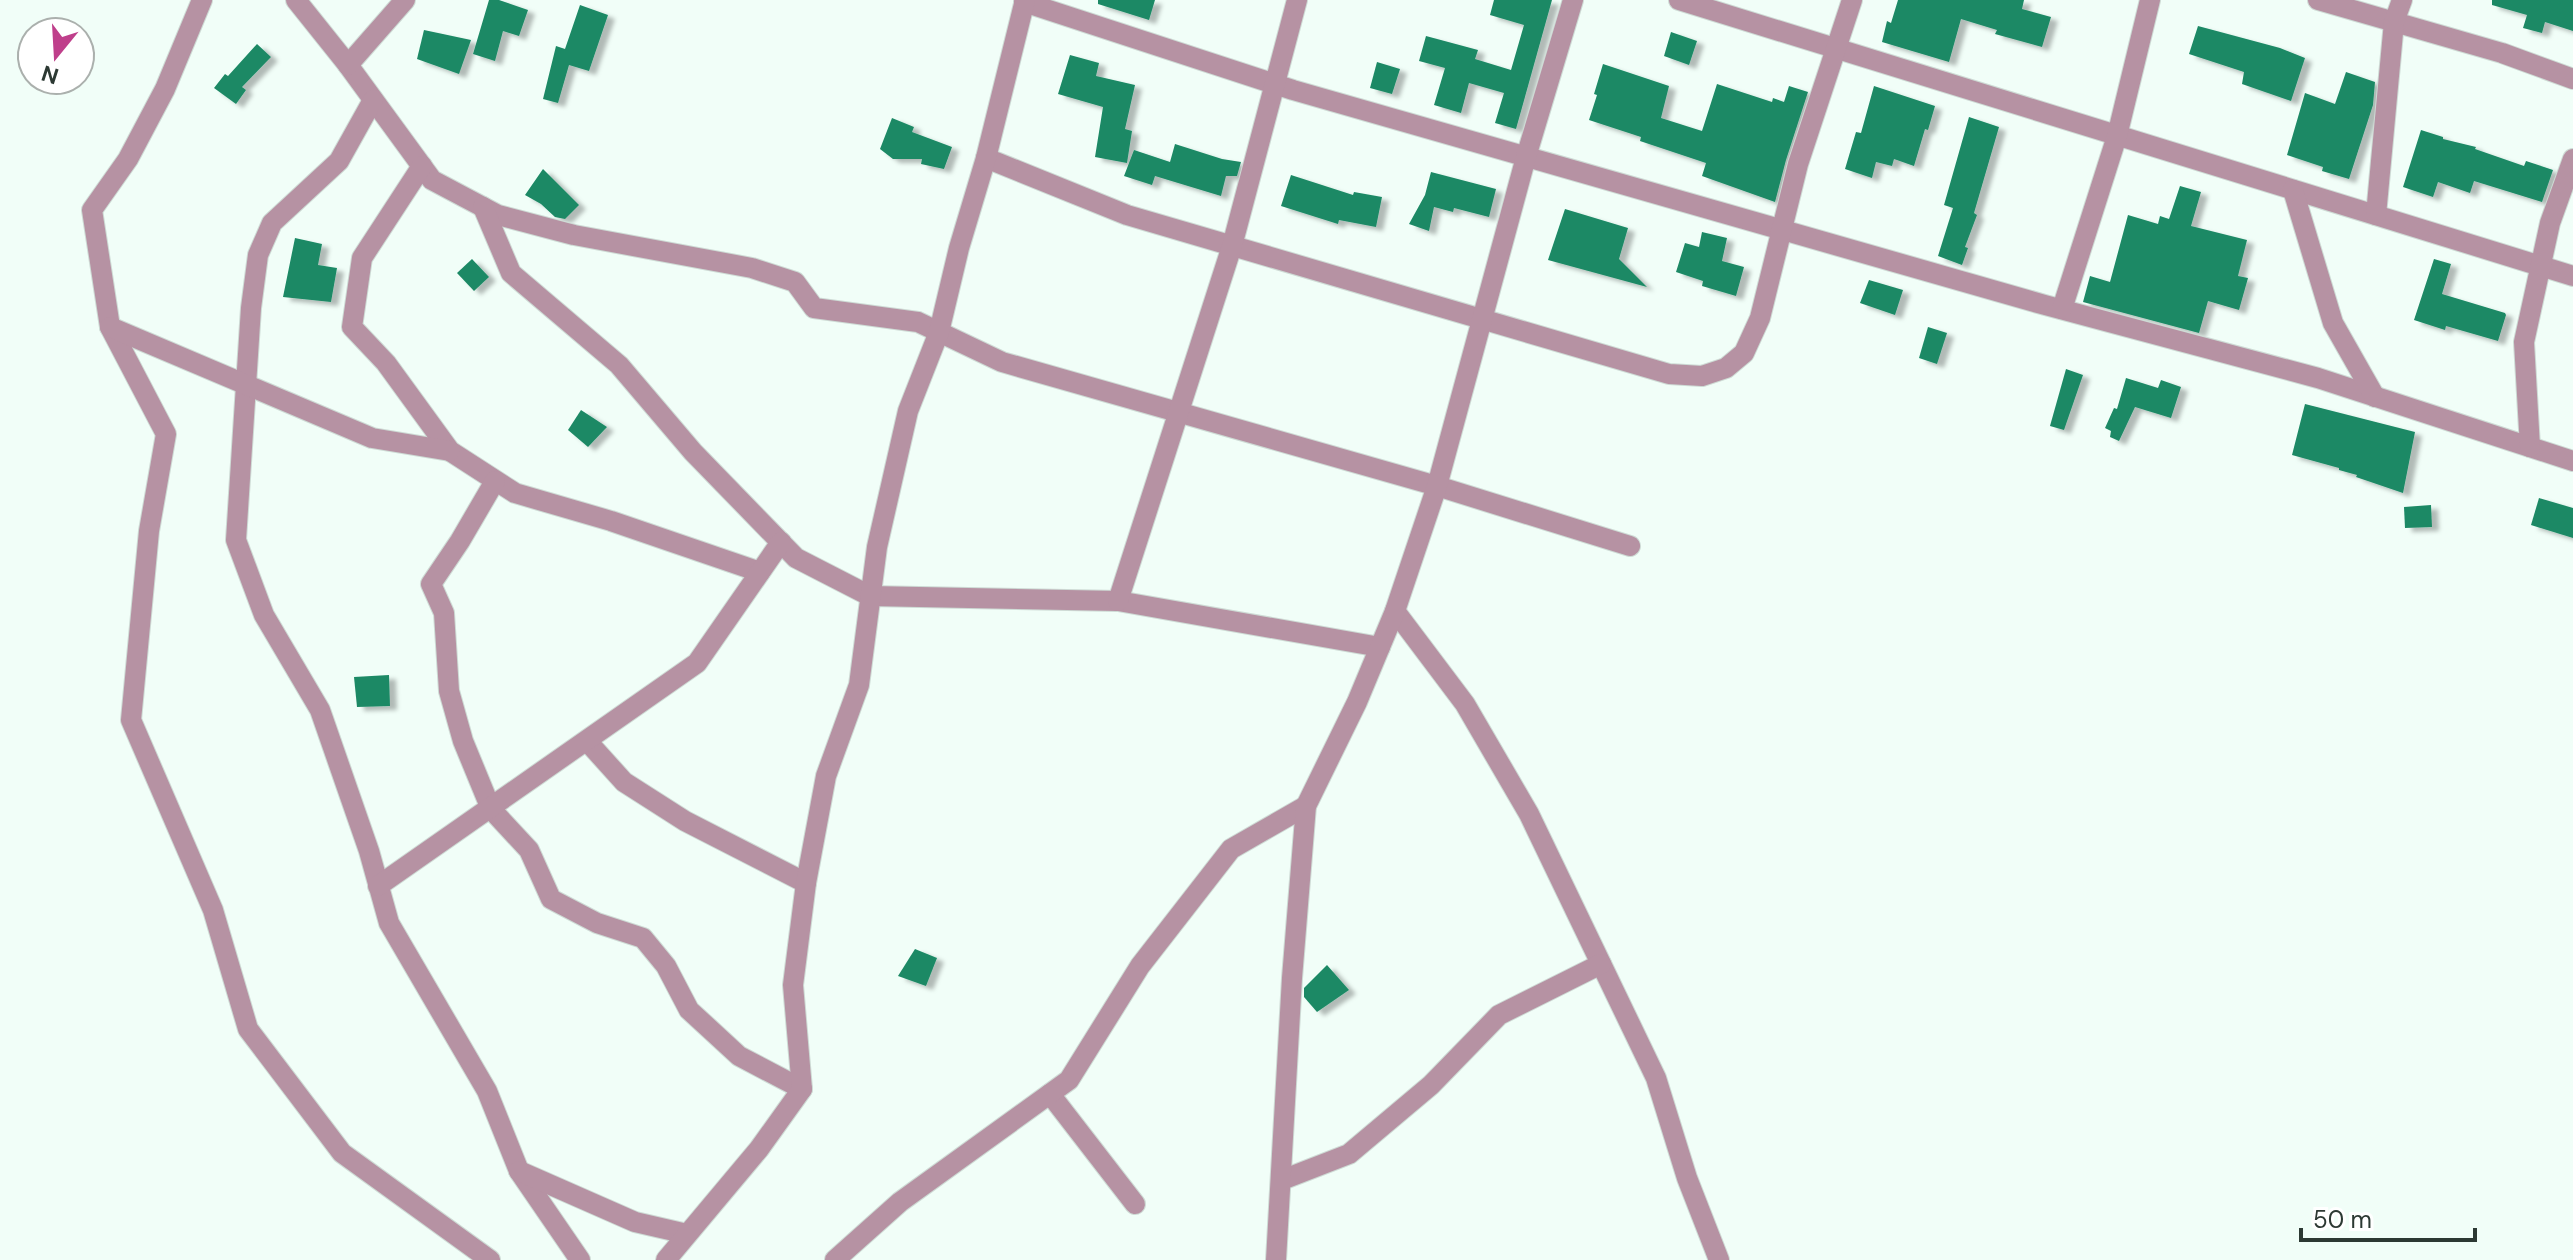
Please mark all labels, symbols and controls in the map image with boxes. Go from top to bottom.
north arrow [16,16,96,96]
text: N [38,58,62,91]
scale bar [2301,1192,2475,1242]
text: 50 m [2313,1204,2372,1235]

